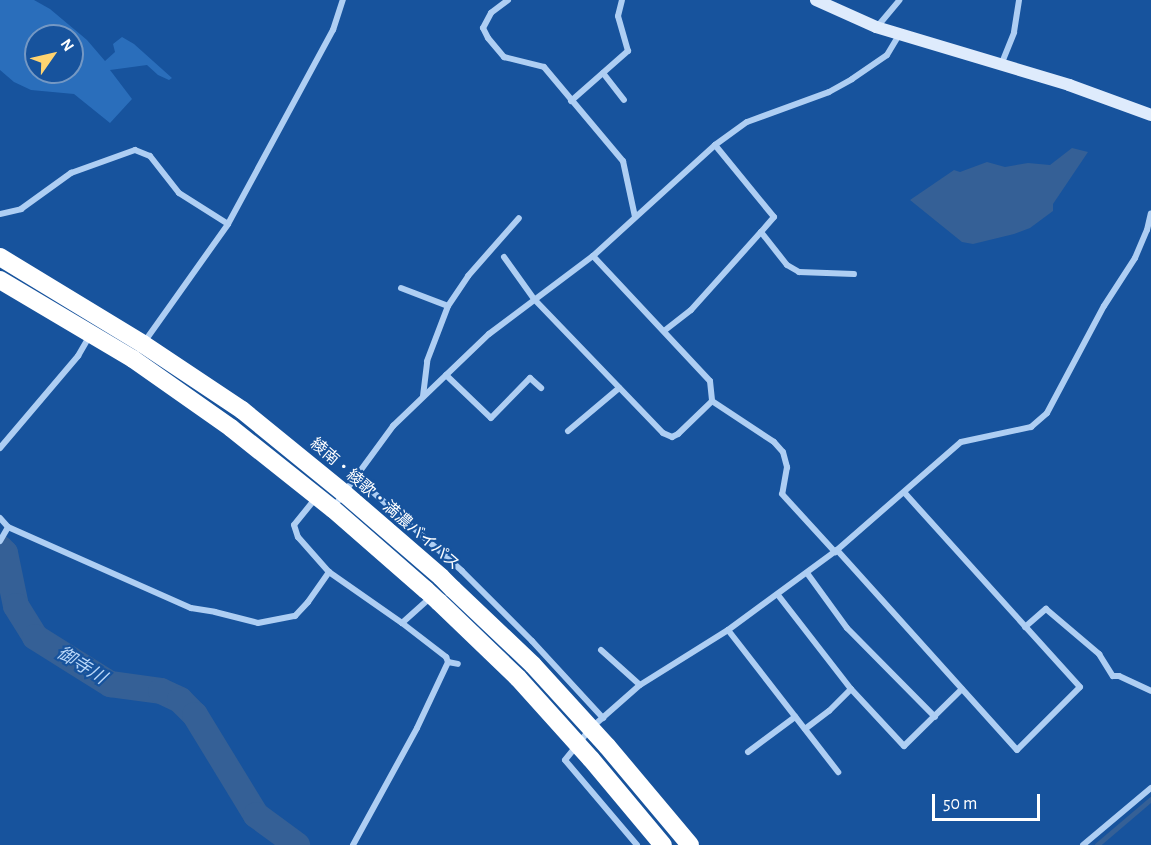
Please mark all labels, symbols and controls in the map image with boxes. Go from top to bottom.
north arrow [24,24,84,84]
text: N [58,36,77,54]
street label: 綾南・綾歌・満濃バイパス [306,434,464,574]
water label: 御寺川 [52,643,110,689]
scale bar [935,782,1043,820]
text: 50 m [943,795,977,813]

